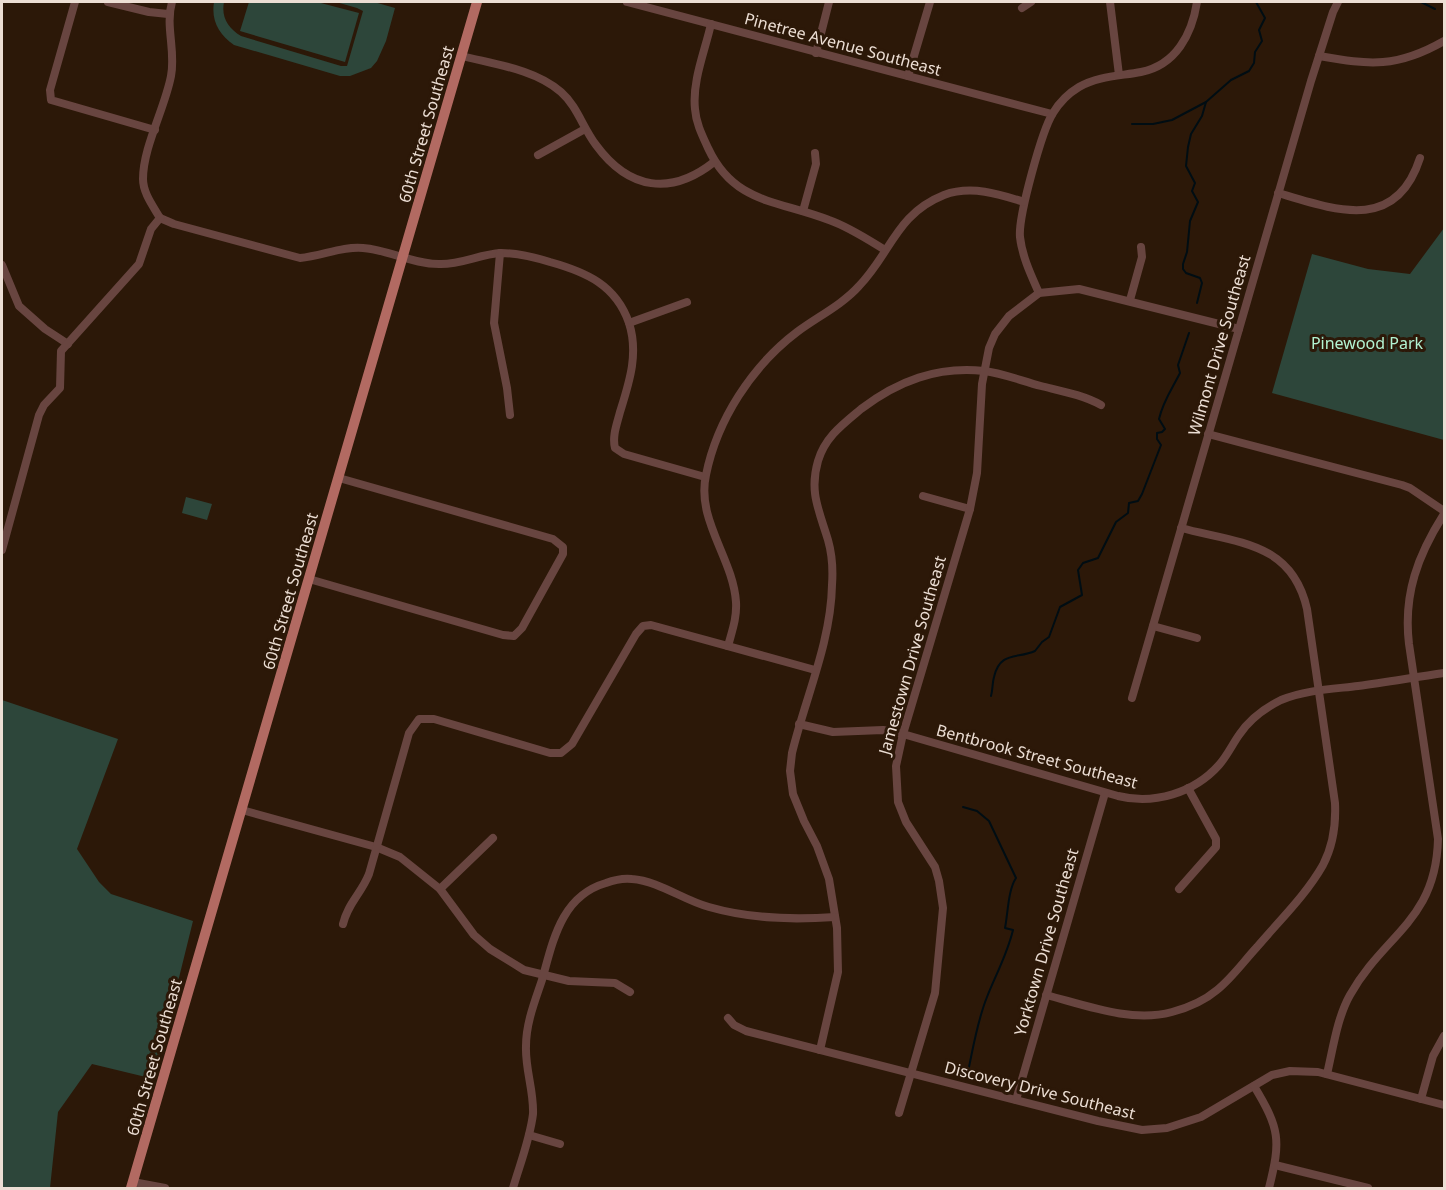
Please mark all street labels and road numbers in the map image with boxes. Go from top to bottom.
street label: Pinetree Avenue Southeast [742,7,944,81]
street label: 60th Street Southeast [393,43,459,205]
street label: Wilmont Drive Southeast [1183,252,1255,438]
street label: 60th Street Southeast [257,510,323,672]
street label: Jamestown Drive Southeast [872,553,951,759]
street label: Bentbrook Street Southeast [934,719,1140,794]
street label: Yorktown Drive Southeast [1009,846,1083,1038]
street label: 60th Street Southeast [121,976,187,1138]
street label: Discovery Drive Southeast [942,1056,1138,1124]

